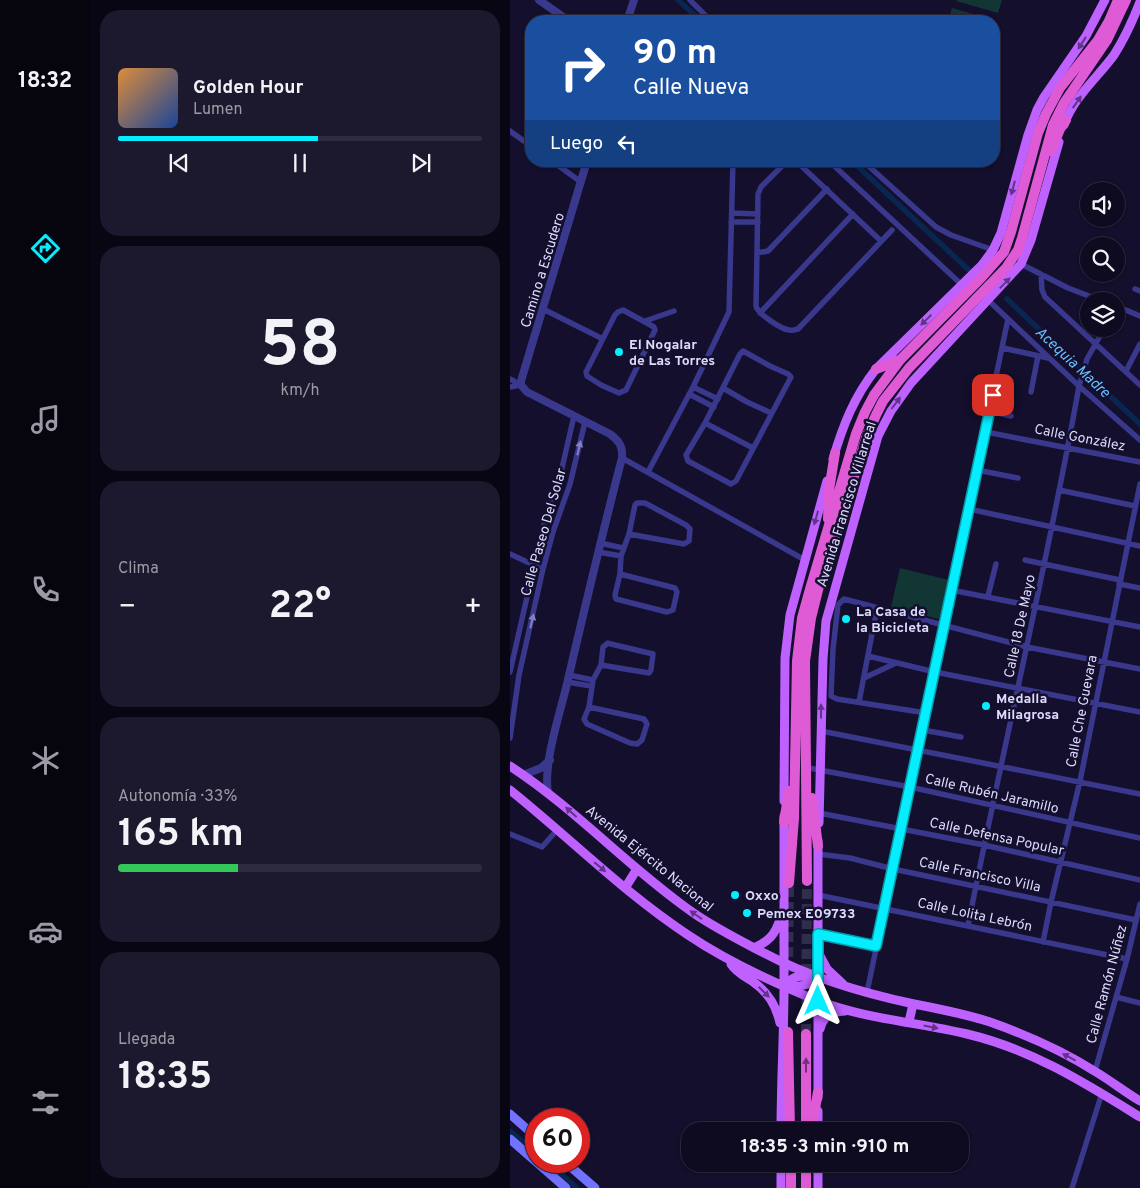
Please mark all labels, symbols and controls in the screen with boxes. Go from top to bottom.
text: 90 m [633,32,717,76]
icon: right [550,35,615,100]
one-way arrow [1077,36,1086,50]
text: 18:32 [18,68,72,95]
text: Calle Nueva [633,75,749,102]
text: Golden Hour [193,76,304,100]
one-way arrow [1072,95,1082,108]
text: Lumen [193,100,243,120]
icon: left [613,130,641,158]
text: Luego [550,132,603,156]
icon: previous [165,149,193,177]
icon: pause [286,149,314,177]
icon: next [407,149,435,177]
one-way arrow [1009,181,1017,196]
map controls [1080,182,1125,337]
button: sound [1080,182,1125,227]
street label: Camino a Escudero [518,211,569,330]
icon: directions [28,231,63,266]
button: search [1080,237,1125,282]
one-way arrow [999,277,1011,289]
button: layers [1080,292,1125,337]
text: 58 [260,307,340,389]
one-way arrow [920,314,932,326]
water label: Acequia Madre [1030,323,1114,403]
place label: El Nogalar de Las Torres [629,337,715,370]
marker: El Nogalar de Las Torres [613,346,625,358]
pin [972,374,1014,416]
text: km/h [281,381,319,401]
icon: arrive [979,381,1007,409]
one-way arrow [891,397,902,410]
icon: music [28,402,63,437]
street label: Avenida Francisco Villarreal [814,420,881,589]
street label: Calle González [1033,421,1127,456]
one-way arrow [575,440,583,455]
street label: Calle Paseo Del Solar [518,466,571,598]
one-way arrow [812,511,820,526]
text: Clima [118,559,159,579]
icon: phone [28,572,63,607]
street label: Calle 18 De Mayo [1001,573,1040,680]
text: 22° [269,583,331,632]
text: − [118,590,136,626]
text: + [464,590,482,626]
place label: La Casa de la Bicicleta [856,604,929,637]
one-way arrow [528,613,536,629]
marker: La Casa de la Bicicleta [840,613,852,625]
street label: Calle Che Guevara [1063,654,1102,769]
place label: Medalla Milagrosa [996,691,1059,724]
marker: Medalla Milagrosa [980,700,992,712]
one-way arrow [818,703,826,719]
icon: climate [28,743,63,778]
street label: Calle Rubén Jaramillo [923,771,1060,818]
text: Autonomía · 33% [118,787,237,807]
street label: Avenida Ejército Nacional [582,802,716,916]
one-way arrow [565,806,578,817]
text: 165 km [118,811,244,860]
street label: Calle Defensa Popular [928,815,1066,860]
street label: Calle Francisco Villa [917,854,1042,897]
one-way arrow [594,861,607,872]
place label: Oxxo [745,888,779,905]
marker: Oxxo [729,889,741,901]
street label: Calle Lolita Lebrón [916,895,1034,936]
place label: Pemex E09733 [757,906,855,923]
marker: Pemex E09733 [741,907,753,919]
one-way arrow [690,910,703,920]
icon: car [28,914,63,949]
street label: Calle Ramón Núñez [1083,923,1132,1046]
position arrow [791,974,843,1026]
one-way arrow [758,985,770,997]
one-way arrow [924,1023,939,1031]
text: Llegada [118,1030,175,1050]
one-way arrow [1061,1053,1076,1061]
text: 18:35 [118,1054,212,1103]
one-way arrow [802,1057,810,1073]
icon: filters [28,1085,63,1120]
speed limit sign: 60 [525,1108,590,1173]
text: 18:35 · 3 min · 910 m [741,1135,909,1159]

